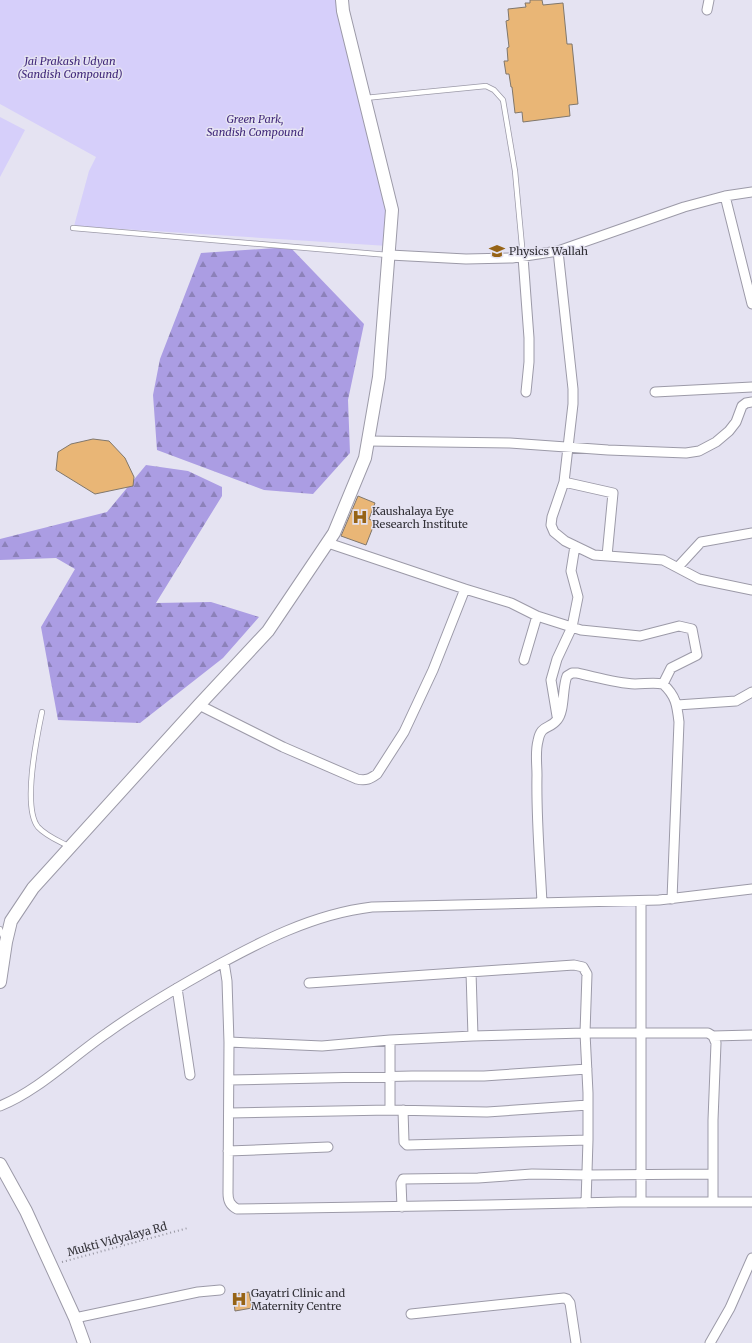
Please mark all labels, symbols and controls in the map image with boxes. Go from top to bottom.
park label: Jai Prakash Udyan (Sandish Compound) [17,54,123,81]
park label: Green Park, Sandish Compound [206,112,304,139]
school or university icon: Physics Wallah [488,242,506,260]
place label: Physics Wallah [509,244,589,258]
place label: Kaushalaya Eye Research Institute [372,504,468,531]
hospital icon: Kaushalaya Eye Research Institute [351,508,369,526]
street label: Mukti Vidyalaya Rd [66,1219,169,1259]
place label: Gayatri Clinic and Maternity Centre [251,1286,346,1313]
hospital icon: Gayatri Clinic and Maternity Centre [230,1290,248,1308]

